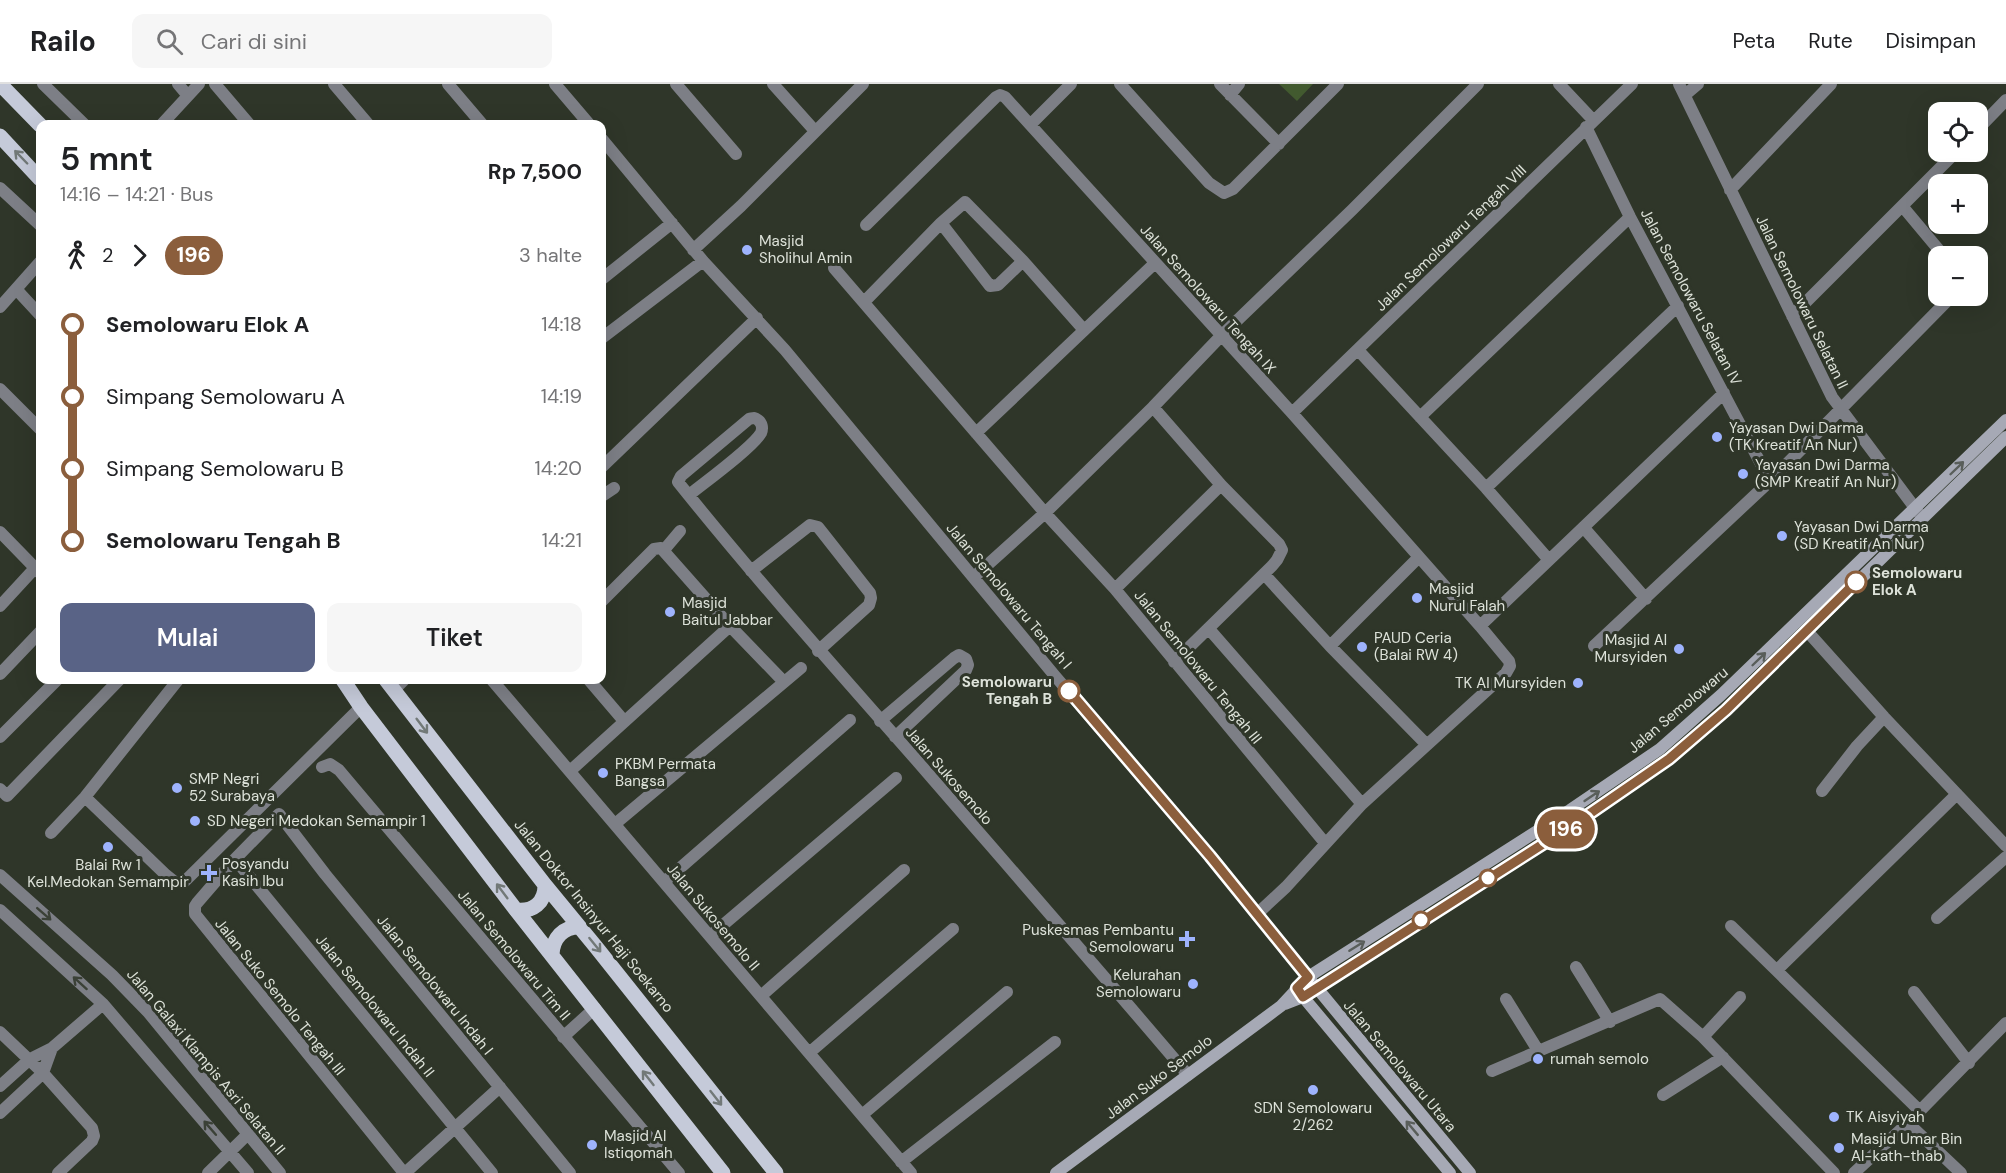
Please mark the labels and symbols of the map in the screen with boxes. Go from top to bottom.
one-way arrow [13,150,28,165]
street label: Jalan Semolowaru Tengah VIII [1371,160,1531,316]
street label: Jalan Semolowaru Selatan IV [1636,205,1746,389]
street label: Jalan Semolowaru Selatan II [1751,212,1853,392]
street label: Jalan Semolowaru Tengah IX [1135,220,1281,378]
place label: Masjid Sholihul Amin [759,231,852,268]
marker: Masjid Sholihul Amin [740,243,754,257]
place label: Yayasan Dwi Darma (TK Kreatif An Nur) [1729,418,1864,455]
marker: Yayasan Dwi Darma (TK Kreatif An Nur) [1710,430,1724,444]
place label: Yayasan Dwi Darma (SMP Kreatif An Nur) [1755,455,1896,492]
one-way arrow [1949,461,1964,475]
marker: Yayasan Dwi Darma (SMP Kreatif An Nur) [1736,467,1750,481]
place label: Yayasan Dwi Darma (SD Kreatif An Nur) [1794,517,1929,554]
street label: Jalan Semolowaru Tengah I [942,519,1076,673]
marker: Yayasan Dwi Darma (SD Kreatif An Nur) [1775,529,1789,543]
place label: Semolowaru Elok A [1872,563,1962,600]
marker: Semolowaru Elok A [1845,571,1867,593]
place label: Masjid Nurul Falah [1429,579,1505,616]
street label: Jalan Semolowaru Tengah III [1130,586,1266,748]
marker: Masjid Nurul Falah [1410,591,1424,605]
place label: Masjid Baitul Jabbar [682,593,773,630]
marker: Masjid Baitul Jabbar [663,605,677,619]
place label: PAUD Ceria (Balai RW 4) [1374,628,1458,665]
place label: Masjid Al Mursyiden [1595,630,1667,667]
marker: PAUD Ceria (Balai RW 4) [1355,640,1369,654]
marker: Masjid Al Mursyiden [1672,642,1686,656]
one-way arrow [1751,651,1766,666]
street label: Jalan Semolowaru [1624,662,1732,758]
place label: Semolowaru Tengah B [962,672,1052,709]
place label: TK Al Mursyiden [1455,673,1566,693]
marker: TK Al Mursyiden [1571,676,1585,690]
marker: Semolowaru Tengah B [1058,680,1080,702]
one-way arrow [416,717,429,733]
street label: Jalan Sukosemolo [901,723,997,829]
place label: PKBM Permata Bangsa [615,754,716,791]
marker: PKBM Permata Bangsa [596,766,610,780]
place label: SMP Negri 52 Surabaya [189,769,275,806]
marker: SMP Negri 52 Surabaya [170,781,184,795]
one-way arrow [1583,789,1600,801]
line badge: 196 [1532,810,1600,848]
place label: SD Negeri Medokan Semampir 1 [207,811,426,831]
marker: SD Negeri Medokan Semampir 1 [188,814,202,828]
street label: Jalan Doktor Insinyur Haji Soekarno [510,815,678,1017]
marker: Balai Rw 1 Kel.Medokan Semampir [101,840,115,854]
place label: Posyandu Kasih Ibu [222,854,289,891]
place label: Balai Rw 1 Kel.Medokan Semampir [27,855,189,892]
street label: Jalan Sukosemolo II [662,859,764,975]
marker: Posyandu Kasih Ibu [200,864,218,882]
unlabelled marker [1479,869,1497,887]
one-way arrow [496,884,508,900]
street label: Jalan Semolowaru Tim II [453,885,575,1025]
one-way arrow [36,907,52,920]
street label: Jalan Semolowaru Indah I [372,911,498,1059]
unlabelled marker [1412,911,1430,929]
street label: Jalan Suko Semolo Tengah III [210,914,350,1080]
place label: Puskesmas Pembantu Semolowaru [1022,920,1174,957]
marker: Puskesmas Pembantu Semolowaru [1178,930,1196,948]
street label: Jalan Semolowaru Indah II [311,931,439,1081]
one-way arrow [588,937,601,953]
one-way arrow [1348,939,1365,951]
street label: Jalan Galaxi Klampis Asri Selatan II [122,965,290,1159]
place label: Kelurahan Semolowaru [1096,965,1181,1002]
one-way arrow [73,976,88,990]
marker: Kelurahan Semolowaru [1186,977,1200,991]
street label: Jalan Semolowaru Utara [1339,996,1461,1136]
street label: Jalan Suko Semolo [1102,1030,1216,1124]
place label: rumah semolo [1550,1049,1649,1069]
marker: rumah semolo [1531,1052,1545,1066]
one-way arrow [642,1070,654,1086]
marker: SDN Semolowaru 2/262 [1306,1083,1320,1097]
one-way arrow [710,1089,723,1105]
place label: SDN Semolowaru 2/262 [1254,1098,1372,1135]
place label: TK Aisyiyah [1846,1107,1925,1127]
marker: TK Aisyiyah [1827,1110,1841,1124]
one-way arrow [203,1121,217,1136]
one-way arrow [1405,1121,1419,1136]
place label: Masjid Al Istiqomah [604,1126,673,1163]
place label: Masjid Umar Bin Al-kath-thab [1851,1129,1962,1166]
marker: Masjid Al Istiqomah [585,1138,599,1152]
marker: Masjid Umar Bin Al-kath-thab [1832,1141,1846,1155]

